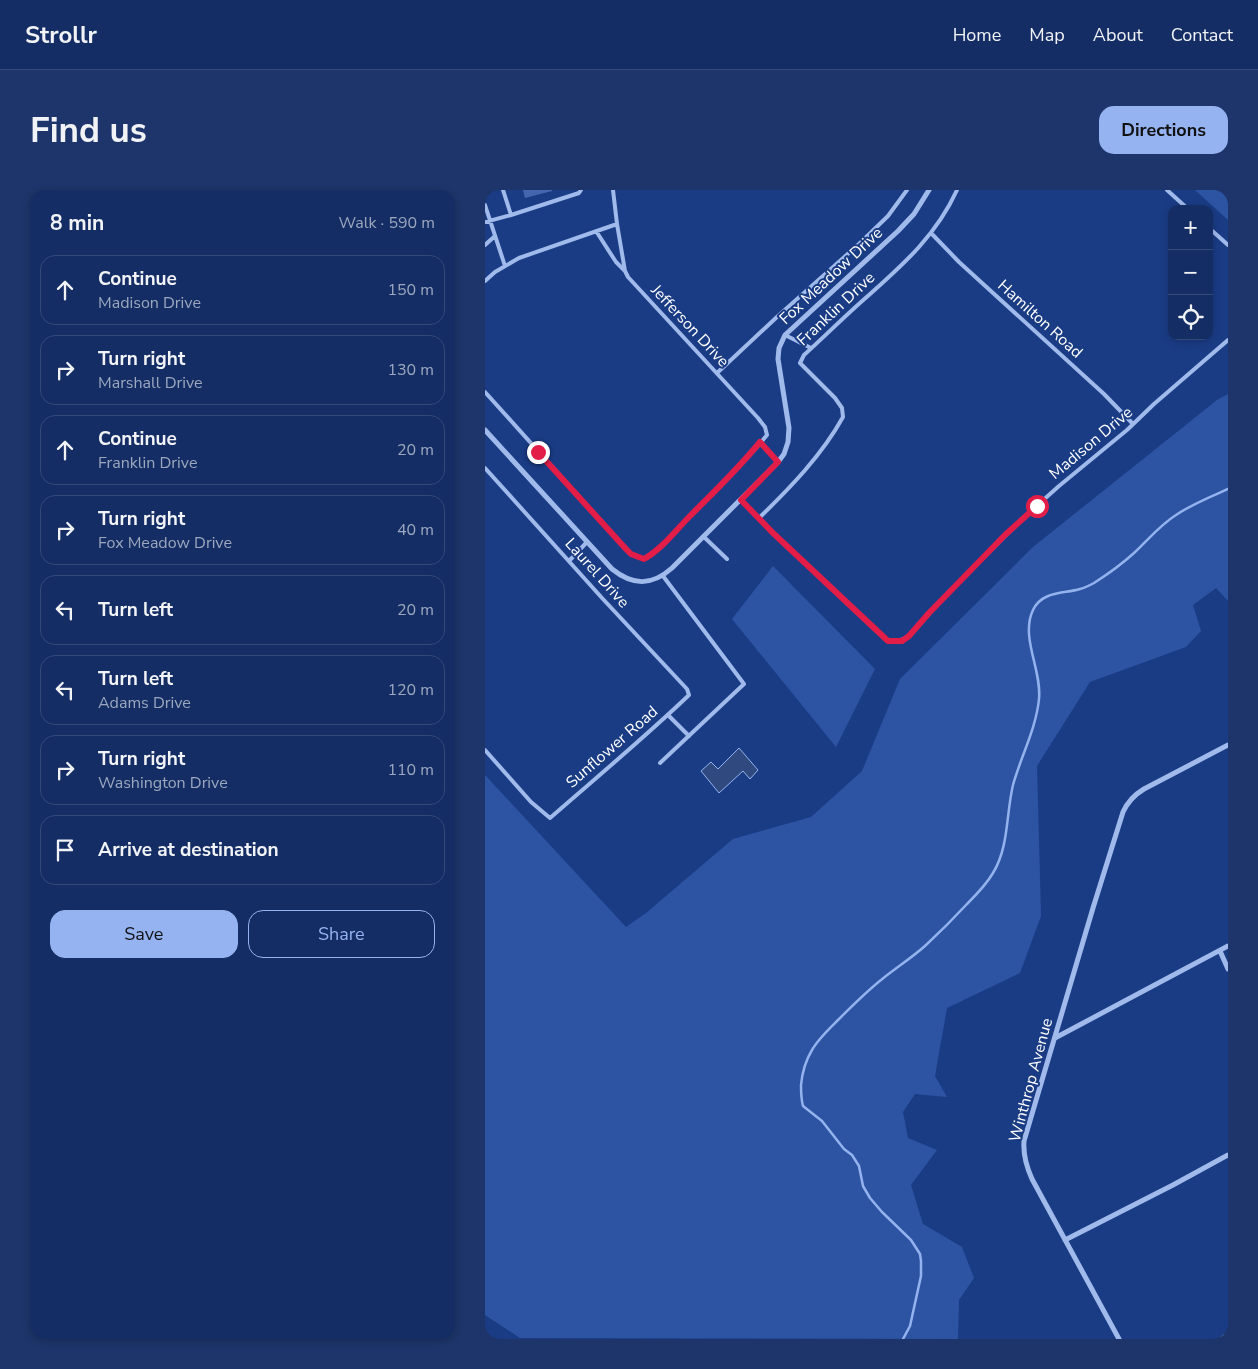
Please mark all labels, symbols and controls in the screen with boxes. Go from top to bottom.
text: Strollr [25,19,97,51]
text: Home [953,23,1001,47]
text: Map [1029,23,1065,47]
text: About [1093,23,1143,47]
text: Contact [1171,23,1233,47]
button: Directions [1099,106,1228,154]
text: Find us [30,107,147,154]
map controls [1168,205,1213,340]
button: + [1168,205,1213,250]
text: 8 min [50,209,104,237]
text: Walk · 590 m [339,212,435,234]
street label: Fox Meadow Drive [775,222,887,330]
button: − [1168,250,1213,295]
text: Continue [98,266,177,292]
street label: Franklin Drive [792,267,880,351]
street label: Hamilton Road [993,275,1087,363]
icon: ahead [51,276,79,304]
text: 150 m [387,279,434,301]
street label: Jefferson Drive [645,279,734,372]
text: Madison Drive [98,292,201,314]
button: locate [1168,295,1213,340]
text: Turn right [98,346,185,372]
icon: right [51,356,79,384]
text: 130 m [387,359,434,381]
text: Marshall Drive [98,372,203,394]
street label: Madison Drive [1044,401,1138,485]
text: Continue [98,426,177,452]
icon: ahead [51,436,79,464]
text: 20 m [397,439,434,461]
route end [527,441,550,464]
text: Franklin Drive [98,452,197,474]
route start [1026,495,1049,518]
text: Turn right [98,506,185,532]
icon: right [51,516,79,544]
text: 40 m [397,519,434,541]
text: Fox Meadow Drive [98,532,232,554]
street label: Laurel Drive [560,533,634,613]
icon: left [51,596,79,624]
text: Turn left [98,597,173,623]
text: 20 m [397,599,434,621]
text: Turn left [98,666,173,692]
icon: left [51,676,79,704]
text: 120 m [387,679,434,701]
text: Adams Drive [98,692,191,714]
street label: Sunflower Road [561,701,663,793]
text: Turn right [98,746,185,772]
icon: right [51,756,79,784]
text: 110 m [387,759,434,781]
text: Washington Drive [98,772,228,794]
icon: arrive [51,836,79,864]
text: Arrive at destination [98,837,279,863]
button: Save [50,910,238,958]
button: Share [248,910,435,958]
street label: Winthrop Avenue [1004,1016,1058,1144]

